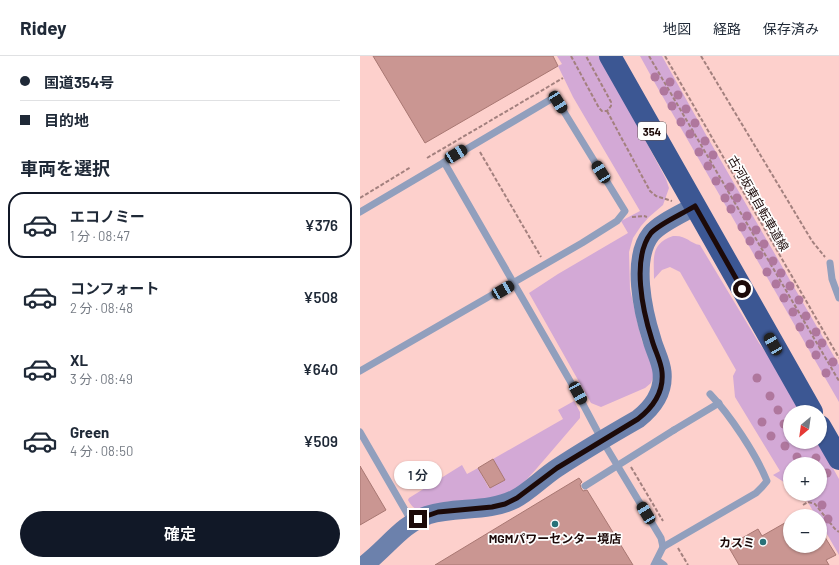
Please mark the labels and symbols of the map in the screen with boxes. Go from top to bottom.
car [547,89,569,115]
road number: 354 [638,122,666,140]
car [443,143,469,165]
street label: 古河坂東自転車道線 [726,153,792,253]
car [590,159,612,185]
car [490,279,516,301]
route start [733,280,751,298]
car [762,331,784,357]
car [567,380,589,406]
north arrow [783,405,827,449]
callout: 1 分 [394,461,442,489]
car [635,500,657,526]
route end [409,510,427,528]
marker: MGMパワーセンター境店 [550,519,560,529]
place label: MGMパワーセンター境店 [489,531,621,545]
place label: カスミ [719,535,755,549]
marker: カスミ [758,537,768,547]

